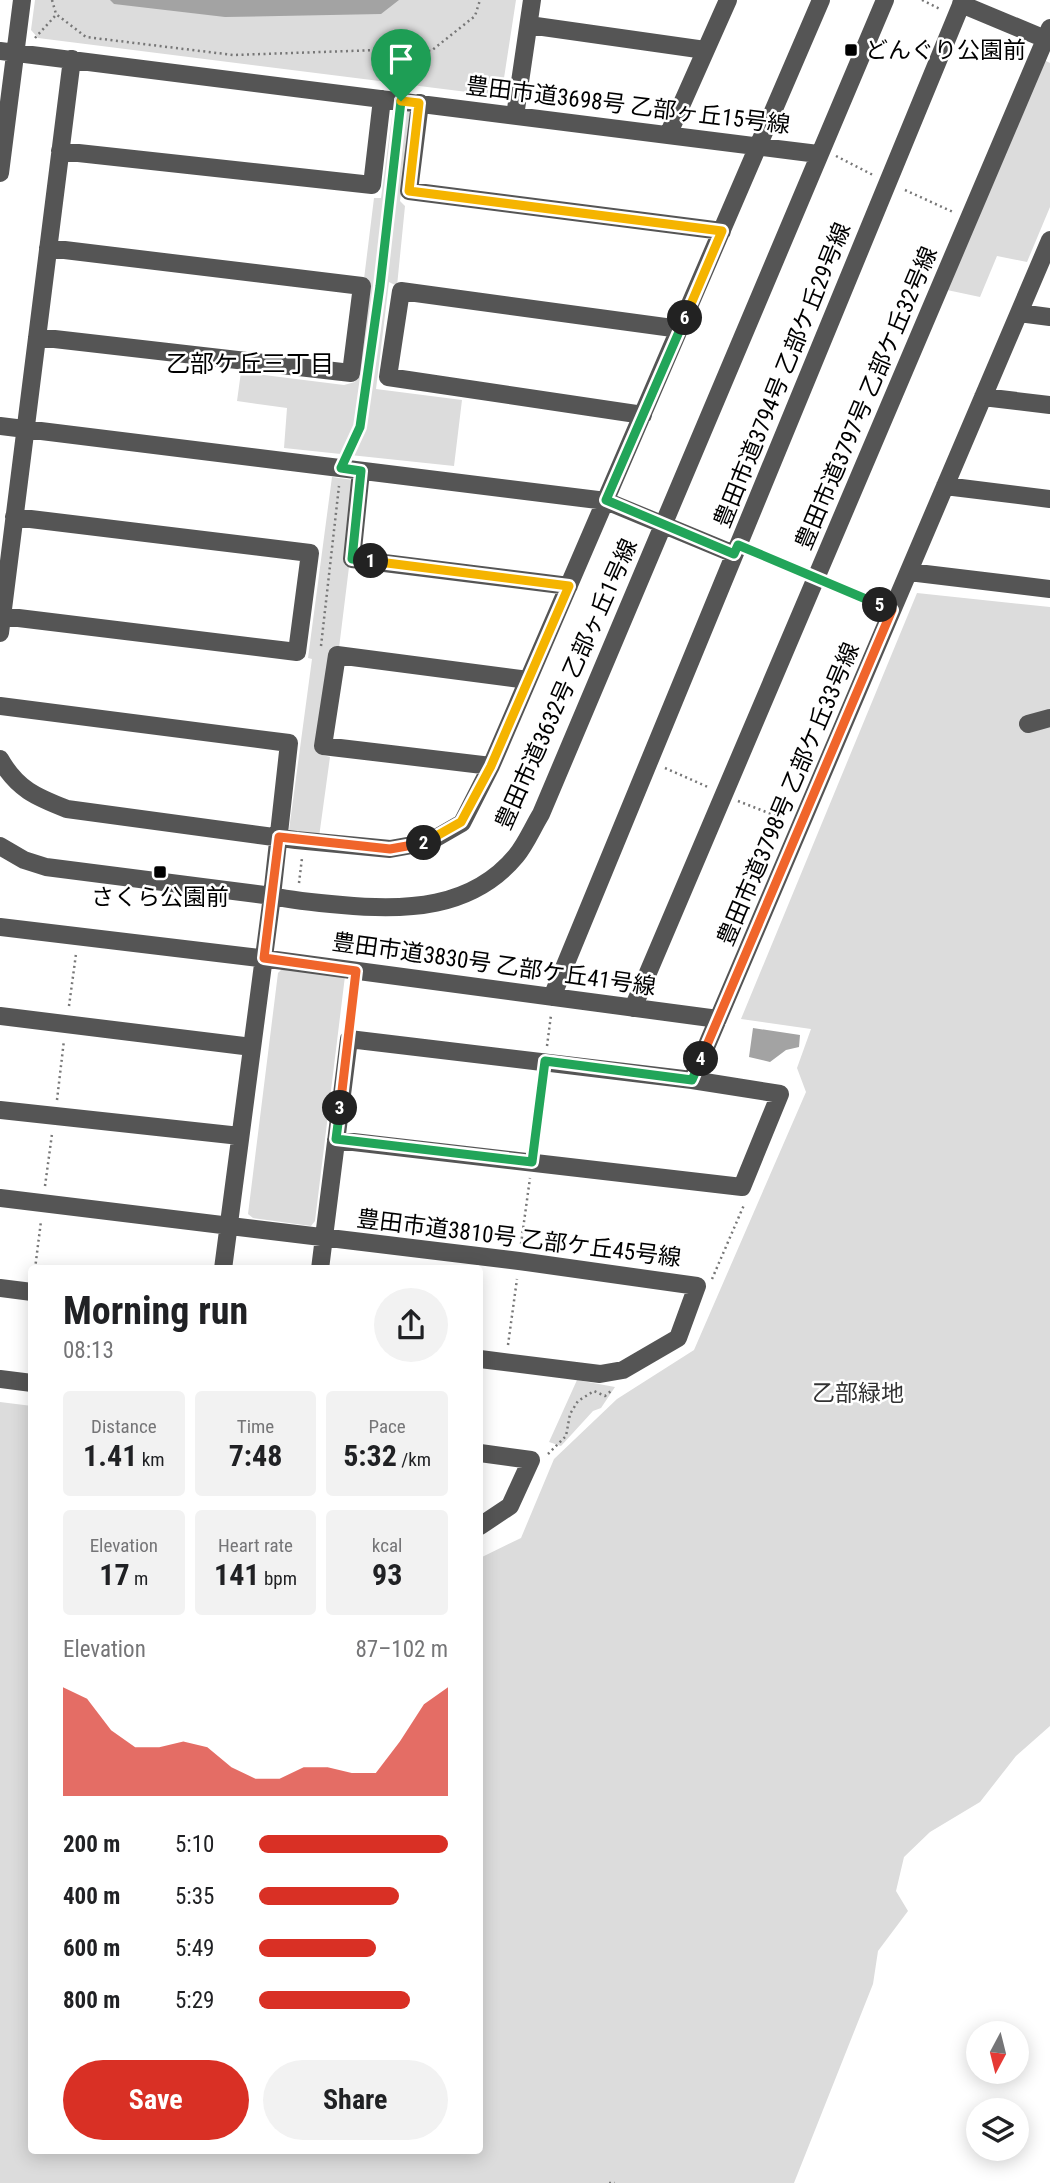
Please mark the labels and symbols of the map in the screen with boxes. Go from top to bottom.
pin [371,29,431,101]
place label: どんぐり公園前 [865,37,1026,64]
marker: どんぐり公園前 [843,42,859,58]
street label: 豊田市道3698号 乙部ヶ丘15号線 [464,72,792,139]
street label: 豊田市道3794号 乙部ケ丘29号線 [709,219,856,532]
street label: 豊田市道3797号 乙部ケ丘32号線 [790,243,943,554]
pin: 6 [668,300,702,336]
district label: 乙部ケ丘三丁目 [166,350,334,378]
street label: 豊田市道3632号 乙部ヶ丘1号線 [490,535,643,834]
pin: 1 [354,544,388,578]
pin: 5 [862,588,898,622]
street label: 豊田市道3798号 乙部ケ丘33号線 [712,639,865,950]
pin: 2 [406,826,442,860]
marker: さくら公園前 [152,864,168,880]
place label: さくら公園前 [91,884,229,911]
street label: 豊田市道3830号 乙部ケ丘41号線 [330,928,657,1001]
pin: 4 [684,1042,718,1076]
pin: 3 [322,1090,358,1126]
street label: 豊田市道3810号 乙部ケ丘45号線 [355,1205,683,1272]
park label: 乙部緑地 [812,1380,904,1407]
north arrow [966,2021,1029,2084]

